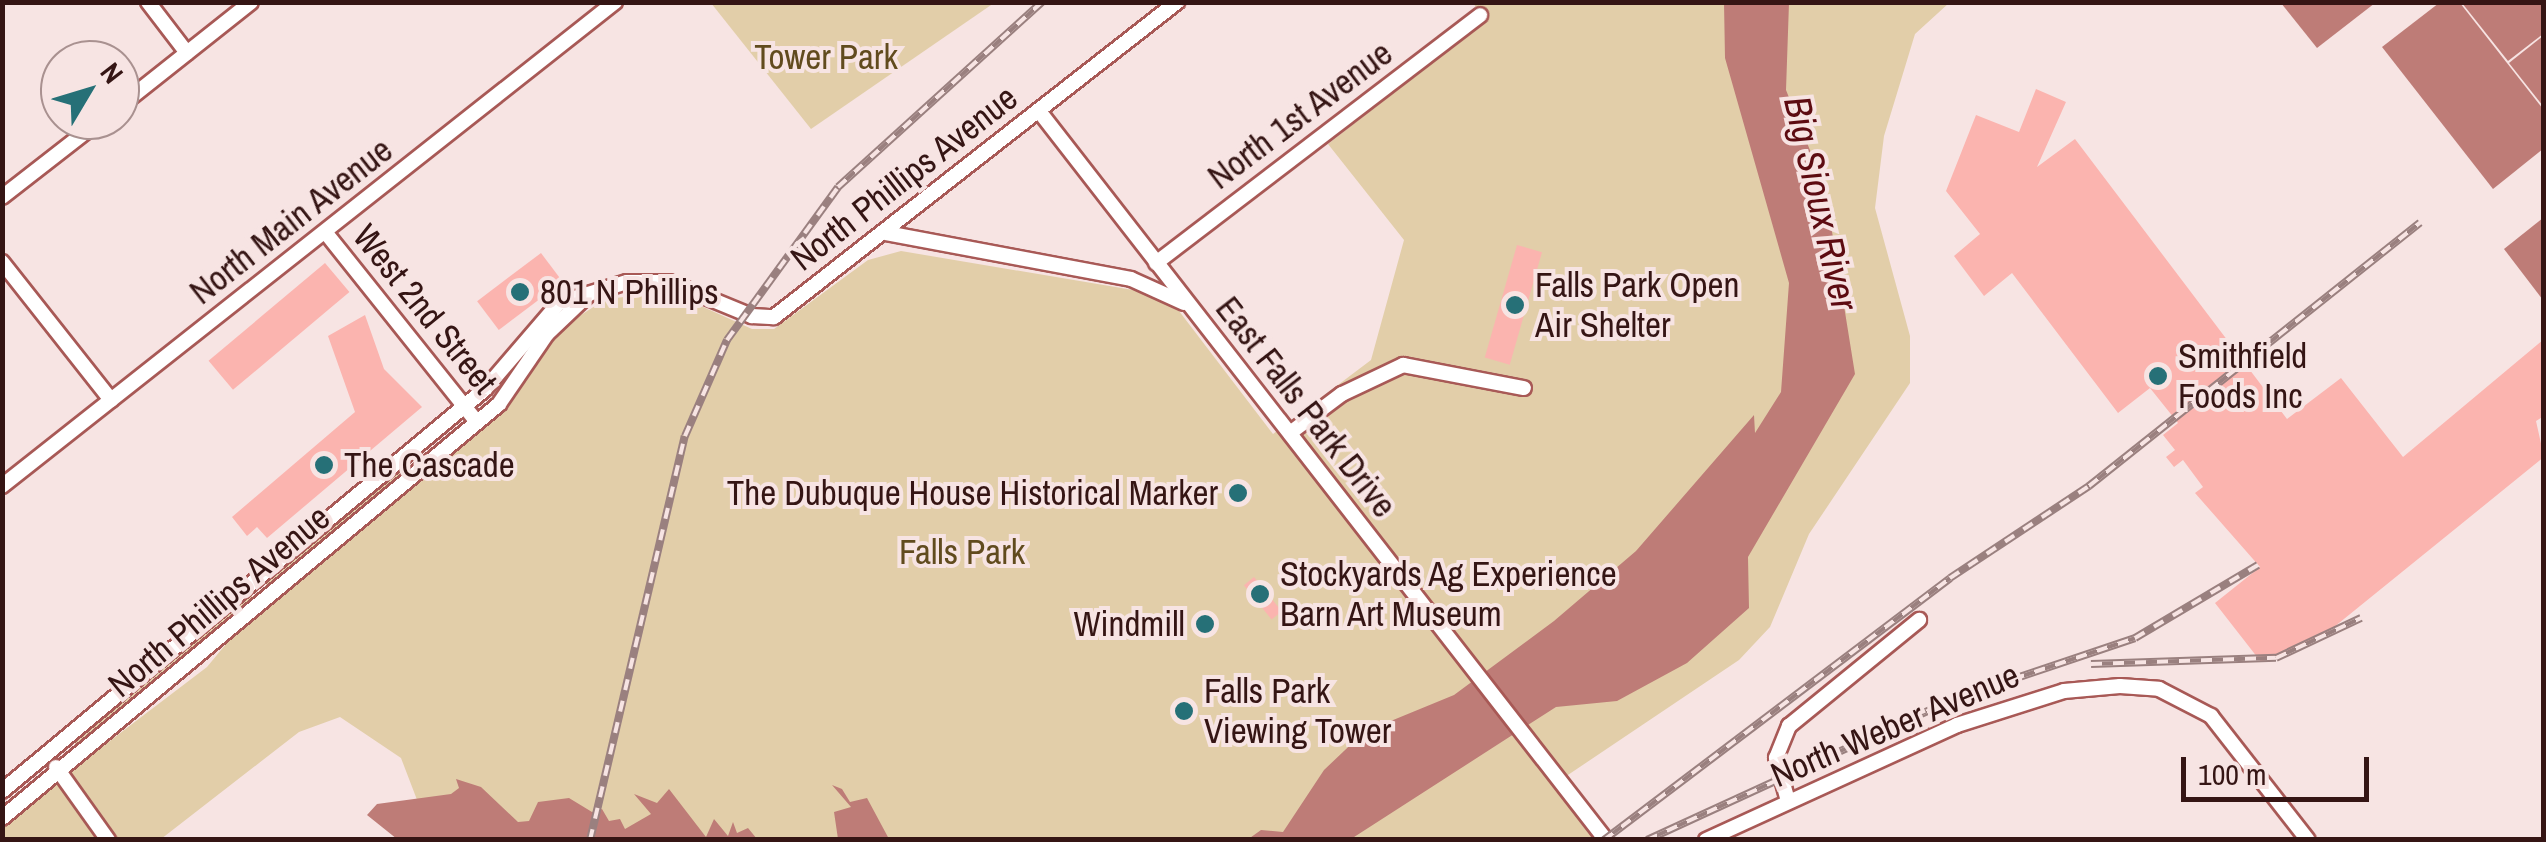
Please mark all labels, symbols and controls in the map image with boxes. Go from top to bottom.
street label: North 1st Avenue [1199,32,1401,198]
park label: Tower Park [754,36,898,78]
north arrow [40,40,140,140]
text: N [92,55,132,91]
street label: North Phillips Avenue [782,76,1026,280]
water label: Big Sioux River [1774,92,1868,314]
street label: North Main Avenue [181,128,401,314]
street label: West 2nd Street [344,216,506,402]
place label: Falls Park Open Air Shelter [1535,264,1739,346]
place label: 801 N Phillips [540,271,719,313]
marker: 801 N Phillips [509,281,531,303]
street label: East Falls Park Drive [1207,288,1405,526]
marker: Falls Park Open Air Shelter [1504,294,1526,316]
place label: Smithfield Foods Inc [2178,335,2307,417]
marker: Smithfield Foods Inc [2147,365,2169,387]
place label: The Cascade [344,444,515,486]
marker: The Cascade [313,454,335,476]
place label: The Dubuque House Historical Marker [727,472,1218,514]
marker: The Dubuque House Historical Marker [1227,482,1249,504]
street label: North Phillips Avenue [99,496,339,706]
park label: Falls Park [899,531,1025,573]
place label: Stockyards Ag Experience Barn Art Museum [1280,553,1618,635]
marker: Stockyards Ag Experience Barn Art Museum [1249,583,1271,605]
place label: Windmill [1073,603,1185,645]
marker: Windmill [1194,613,1216,635]
street label: North Weber Avenue [1764,654,2026,796]
place label: Falls Park Viewing Tower [1204,670,1392,752]
marker: Falls Park Viewing Tower [1173,700,1195,722]
scale bar [2186,737,2374,799]
text: 100 m [2198,754,2266,794]

